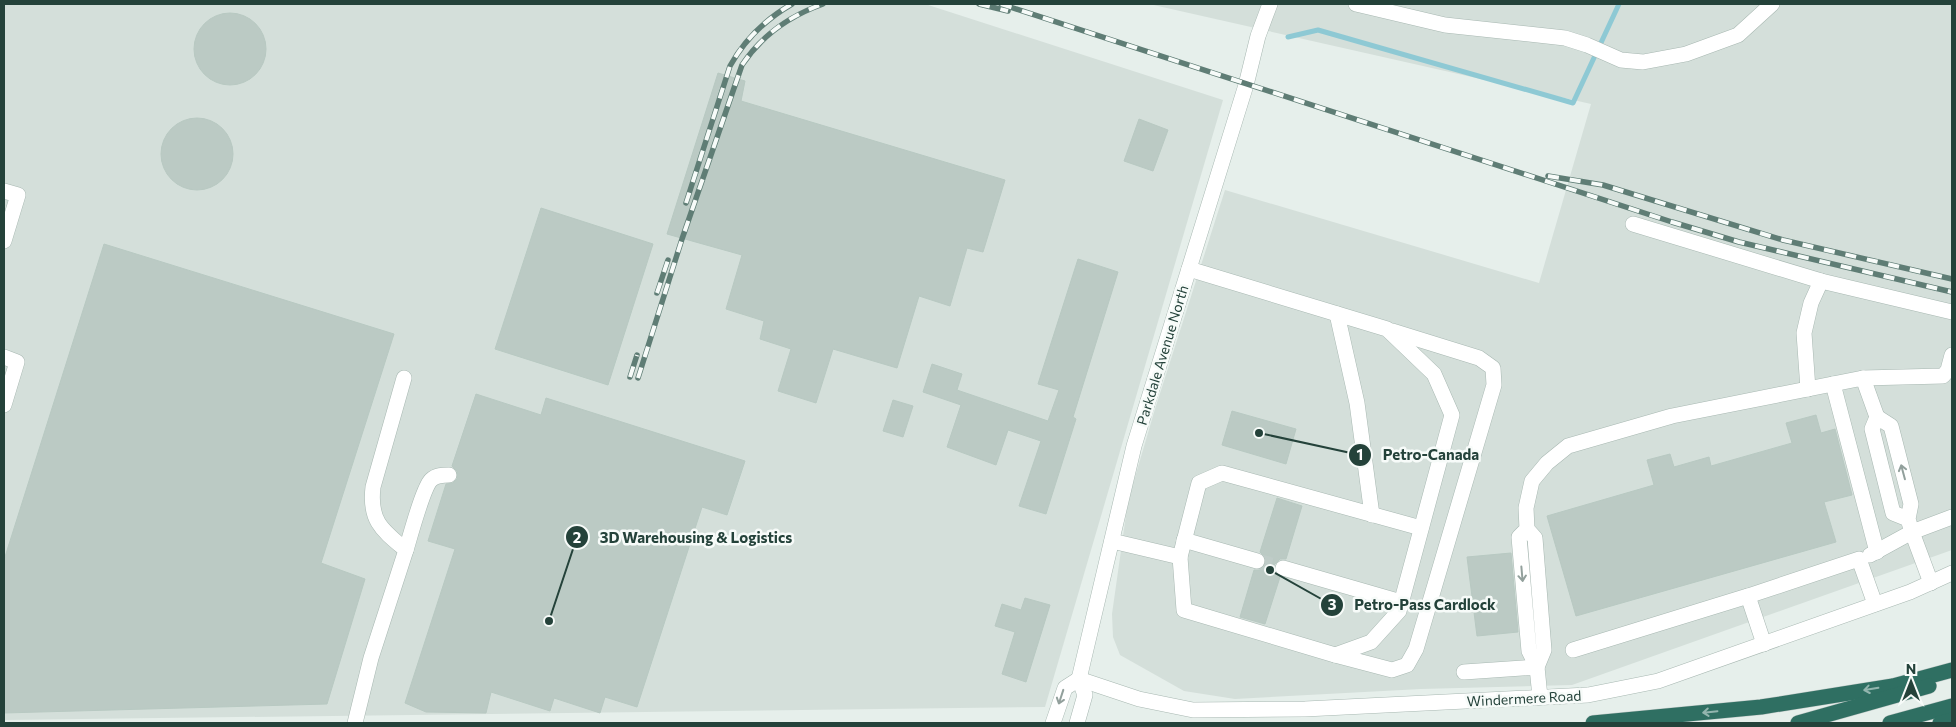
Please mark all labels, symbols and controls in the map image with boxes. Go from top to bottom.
street label: Parkdale Avenue North [1133,283,1191,427]
callout: Petro-Canada [1348,440,1489,470]
text: 1 [1357,445,1363,463]
text: Petro-Canada [1383,445,1479,463]
one-way arrow [1897,464,1907,480]
callout: 3D Warehousing & Logistics [565,522,802,552]
text: 2 [573,528,581,546]
text: 3D Warehousing & Logistics [600,528,792,546]
one-way arrow [1518,566,1527,582]
callout: Petro-Pass Cardlock [1320,590,1506,620]
text: 3 [1328,595,1337,613]
text: Petro-Pass Cardlock [1354,595,1496,613]
north arrow [1886,657,1936,707]
text: N [1906,660,1916,677]
one-way arrow [1863,685,1879,695]
street label: Windermere Road [1466,687,1582,709]
one-way arrow [1056,689,1066,705]
one-way arrow [1702,707,1718,717]

